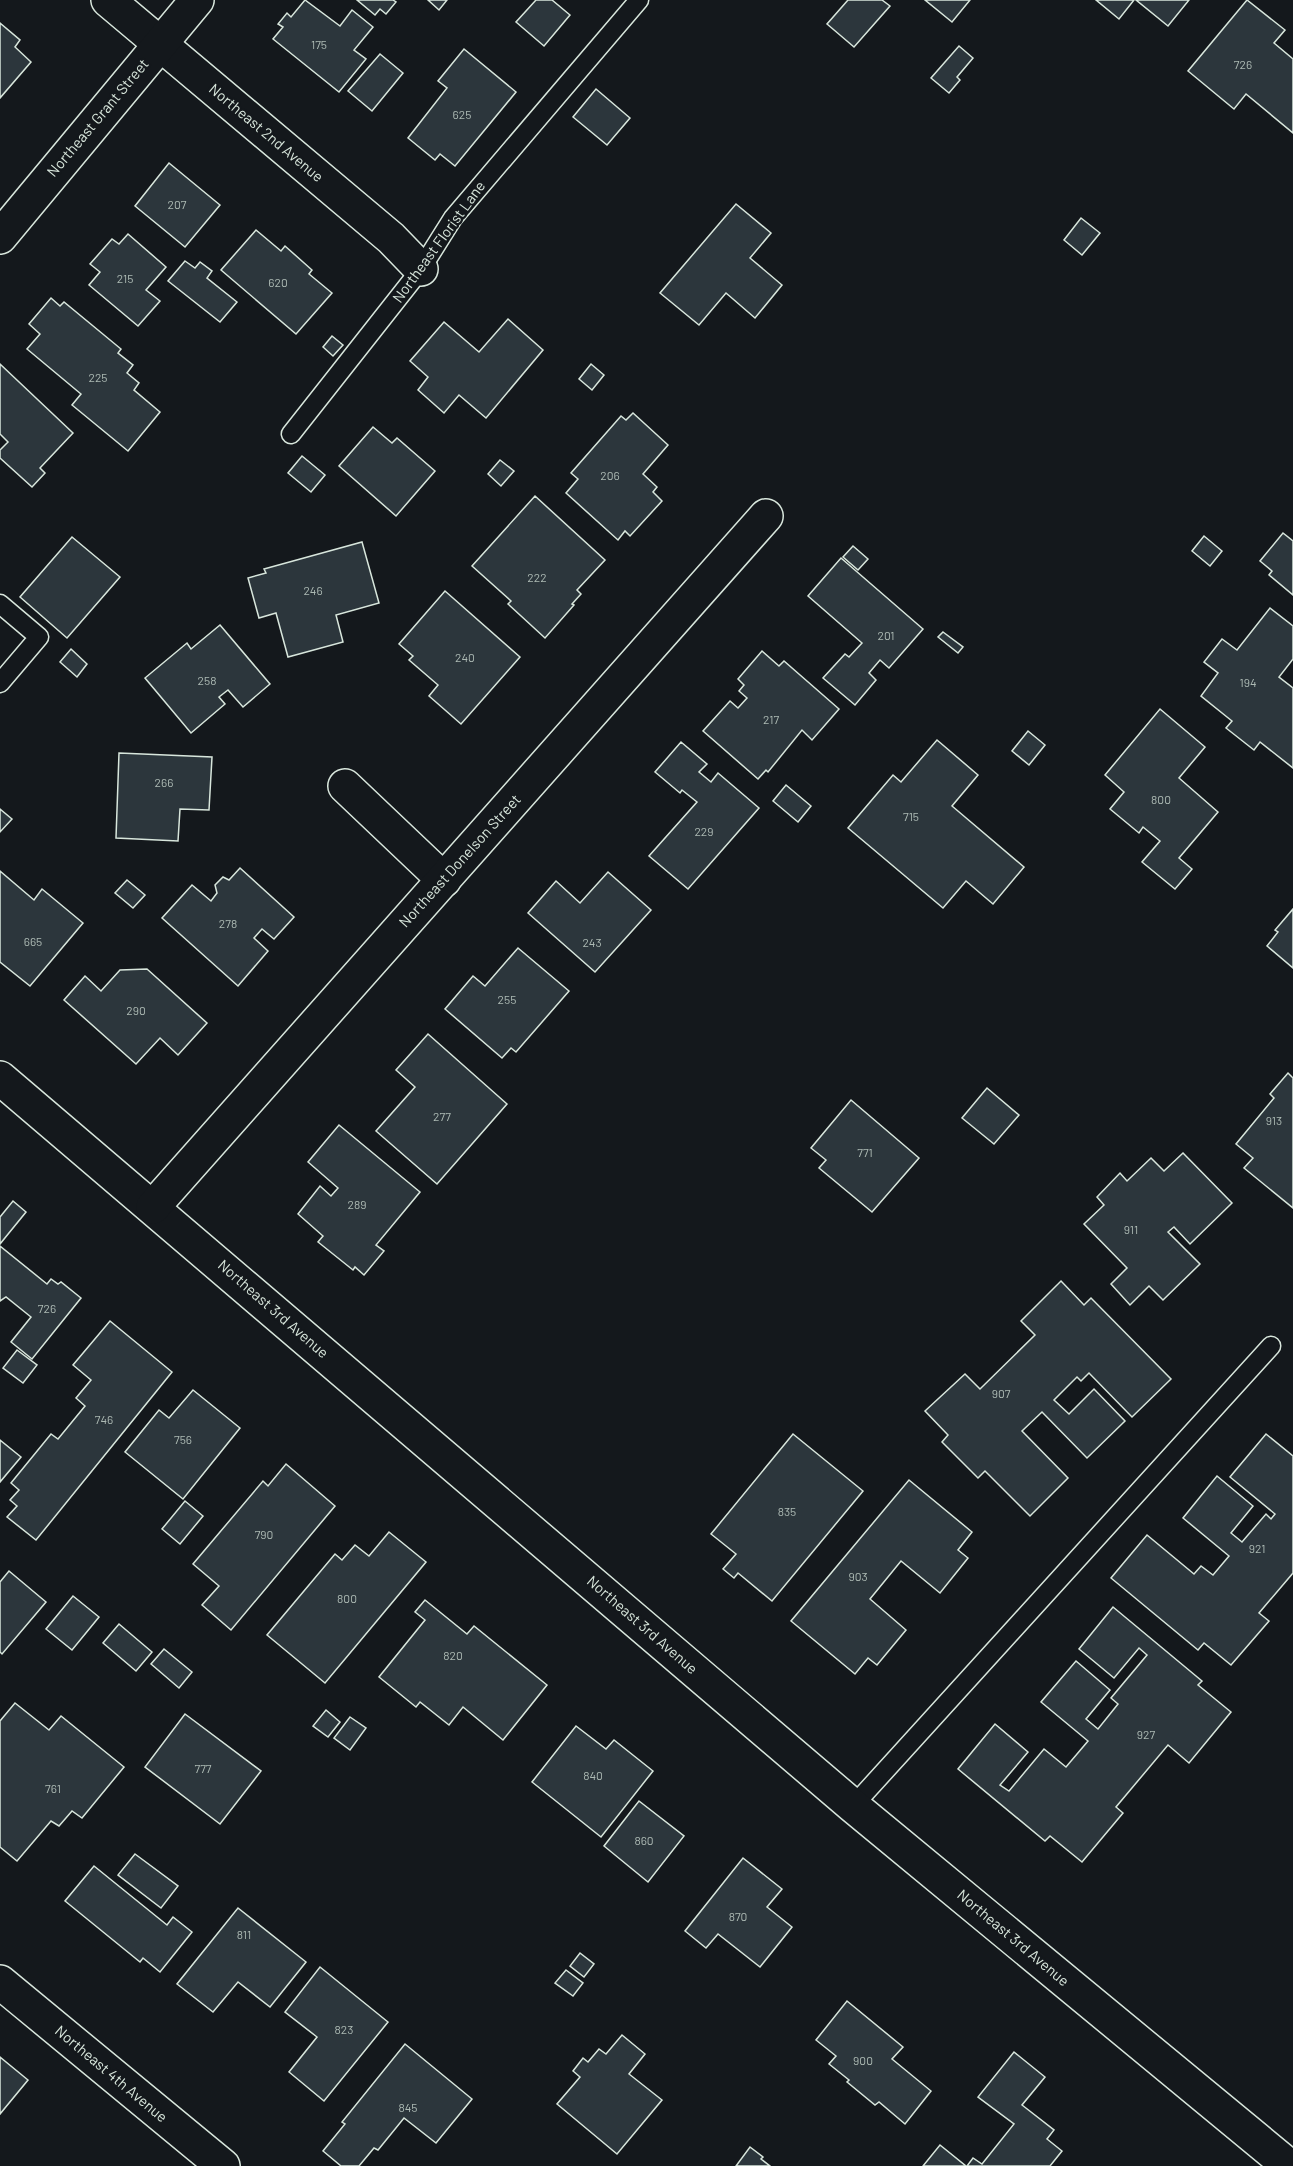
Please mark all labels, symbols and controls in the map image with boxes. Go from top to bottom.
house number: 175 [311,37,327,51]
street label: Northeast Grant Street [43,55,152,180]
house number: 726 [1234,57,1252,71]
street label: Northeast 2nd Avenue [206,79,327,185]
house number: 625 [453,107,471,121]
street label: Northeast Florist Lane [388,177,488,306]
house number: 207 [168,197,187,211]
house number: 215 [117,271,133,285]
house number: 620 [268,275,288,289]
house number: 225 [88,370,108,384]
house number: 206 [600,468,620,482]
house number: 222 [527,570,547,584]
house number: 246 [303,583,323,597]
house number: 201 [877,628,895,642]
house number: 240 [455,650,475,664]
house number: 258 [198,673,216,687]
house number: 194 [1239,675,1257,689]
house number: 217 [763,712,779,726]
house number: 266 [155,775,173,789]
street label: Northeast Donelson Street [395,790,524,931]
house number: 800 [1151,792,1171,806]
house number: 715 [903,809,919,823]
house number: 229 [694,824,714,838]
house number: 278 [219,916,237,930]
house number: 665 [24,934,42,948]
house number: 243 [582,935,602,949]
house number: 255 [498,992,516,1006]
house number: 290 [126,1003,146,1017]
house number: 277 [433,1109,451,1123]
house number: 913 [1266,1113,1282,1127]
house number: 771 [857,1145,873,1159]
house number: 289 [348,1197,366,1211]
house number: 911 [1124,1222,1138,1236]
street label: Northeast 3rd Avenue [215,1255,333,1361]
house number: 726 [38,1301,56,1315]
house number: 907 [992,1386,1011,1400]
house number: 746 [95,1412,113,1426]
house number: 756 [174,1432,192,1446]
house number: 835 [778,1504,796,1518]
house number: 790 [255,1527,273,1541]
house number: 921 [1249,1541,1265,1555]
house number: 903 [848,1569,868,1583]
street label: Northeast 3rd Avenue [584,1571,702,1677]
house number: 800 [337,1591,357,1605]
house number: 820 [443,1648,463,1662]
house number: 927 [1137,1727,1155,1741]
house number: 777 [194,1761,212,1775]
house number: 840 [583,1768,603,1782]
house number: 761 [45,1781,61,1795]
house number: 860 [634,1833,654,1847]
street label: Northeast 3rd Avenue [954,1885,1073,1989]
house number: 870 [729,1909,747,1923]
house number: 811 [237,1927,251,1941]
street label: Northeast 4th Avenue [52,2021,171,2125]
house number: 823 [335,2022,353,2036]
house number: 900 [853,2053,873,2067]
house number: 845 [398,2100,418,2114]

